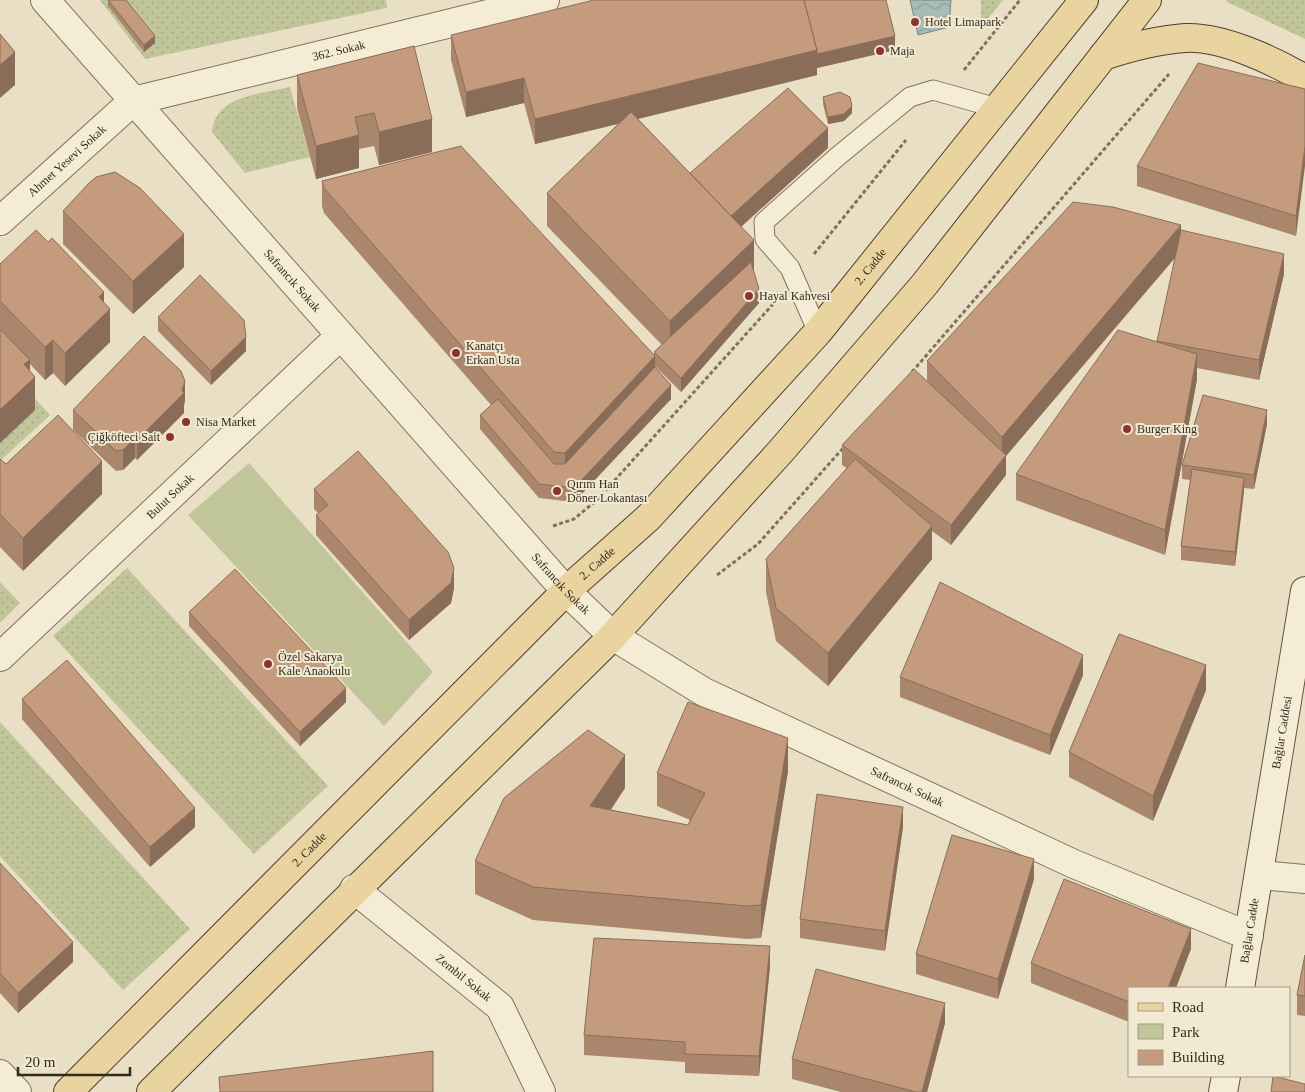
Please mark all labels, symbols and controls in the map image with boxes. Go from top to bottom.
place label: Hotel Limapark [925,15,1001,29]
marker: Hotel Limapark [909,16,921,28]
street label: 362. Sokak [311,37,367,64]
place label: Maja [890,44,915,58]
marker: Maja [874,45,886,57]
street label: Ahmet Yesevi Sokak [25,122,109,200]
street label: Safrancık Sokak [261,246,324,315]
street label: 2. Cadde [852,246,889,288]
place label: Hayal Kahvesi [759,289,831,303]
marker: Hayal Kahvesi [743,290,755,302]
place label: Kanatçı Erkan Usta [466,339,520,367]
marker: Kanatçı Erkan Usta [450,347,462,359]
place label: Nisa Market [196,415,256,429]
marker: Nisa Market [180,416,192,428]
place label: Burger King [1137,422,1197,436]
marker: Burger King [1121,423,1133,435]
place label: Çiğköfteci Sait [88,430,161,444]
marker: Çiğköfteci Sait [164,431,176,443]
street label: Bulut Sokak [144,471,197,522]
place label: Qırım Han Döner Lokantası [567,477,648,505]
marker: Qırım Han Döner Lokantası [551,485,563,497]
street label: 2. Cadde [576,544,618,583]
street label: Safrancık Sokak [529,550,593,617]
place label: Özel Sakarya Kale Anaokulu [278,650,350,678]
marker: Özel Sakarya Kale Anaokulu [262,658,274,670]
street label: Bağlar Caddesi [1269,694,1295,770]
street label: Safrancık Sokak [869,764,946,810]
street label: 2. Cadde [289,829,329,870]
street label: Bağlar Cadde [1237,897,1262,964]
street label: Zembil Sokak [433,951,494,1004]
legend [1128,987,1290,1077]
text: Road [1172,999,1204,1015]
text: Park [1172,1024,1200,1040]
scale bar [18,1044,130,1076]
text: Building [1172,1049,1225,1065]
text: 20 m [25,1054,56,1070]

